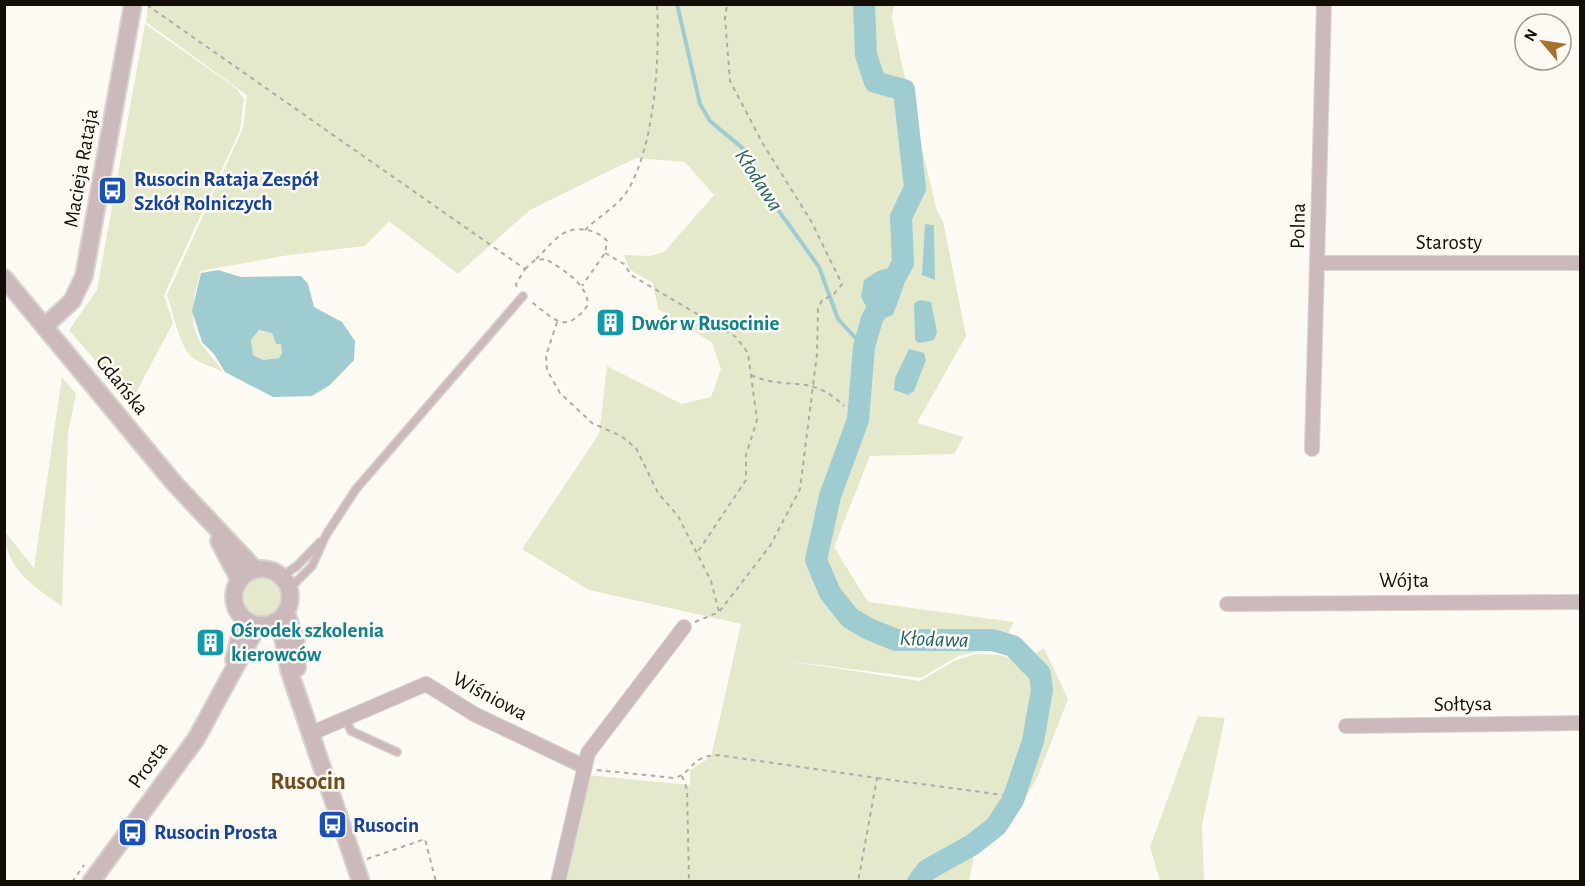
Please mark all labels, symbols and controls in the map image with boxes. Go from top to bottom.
north arrow [1513,12,1573,72]
text: N [1521,26,1540,44]
street label: Macieja Rataja [60,107,102,229]
water label: Kłodawa [731,145,787,215]
place label: Rusocin Rataja Zespół Szkół Rolniczych [134,169,319,214]
bus stop icon: Rusocin Rataja Zespół Szkół Rolniczych [97,175,129,207]
street label: Polna [1287,202,1309,249]
street label: Starosty [1416,232,1482,253]
building icon: Dwór w Rusocinie [594,307,626,339]
place label: Dwór w Rusocinie [631,313,780,334]
street label: Gdańska [92,351,152,419]
street label: Wójta [1379,570,1429,591]
place label: Ośrodek szkolenia kierowców [231,620,384,665]
building icon: Ośrodek szkolenia kierowców [194,626,226,658]
water label: Kłodawa [899,627,969,651]
street label: Wiśniowa [449,668,531,724]
street label: Sołtysa [1434,693,1493,715]
street label: Prosta [124,738,172,792]
district label: Rusocin [270,770,346,794]
bus stop icon: Rusocin [316,809,348,841]
place label: Rusocin [353,815,419,836]
bus stop icon: Rusocin Prosta [117,816,149,848]
place label: Rusocin Prosta [154,822,278,843]

